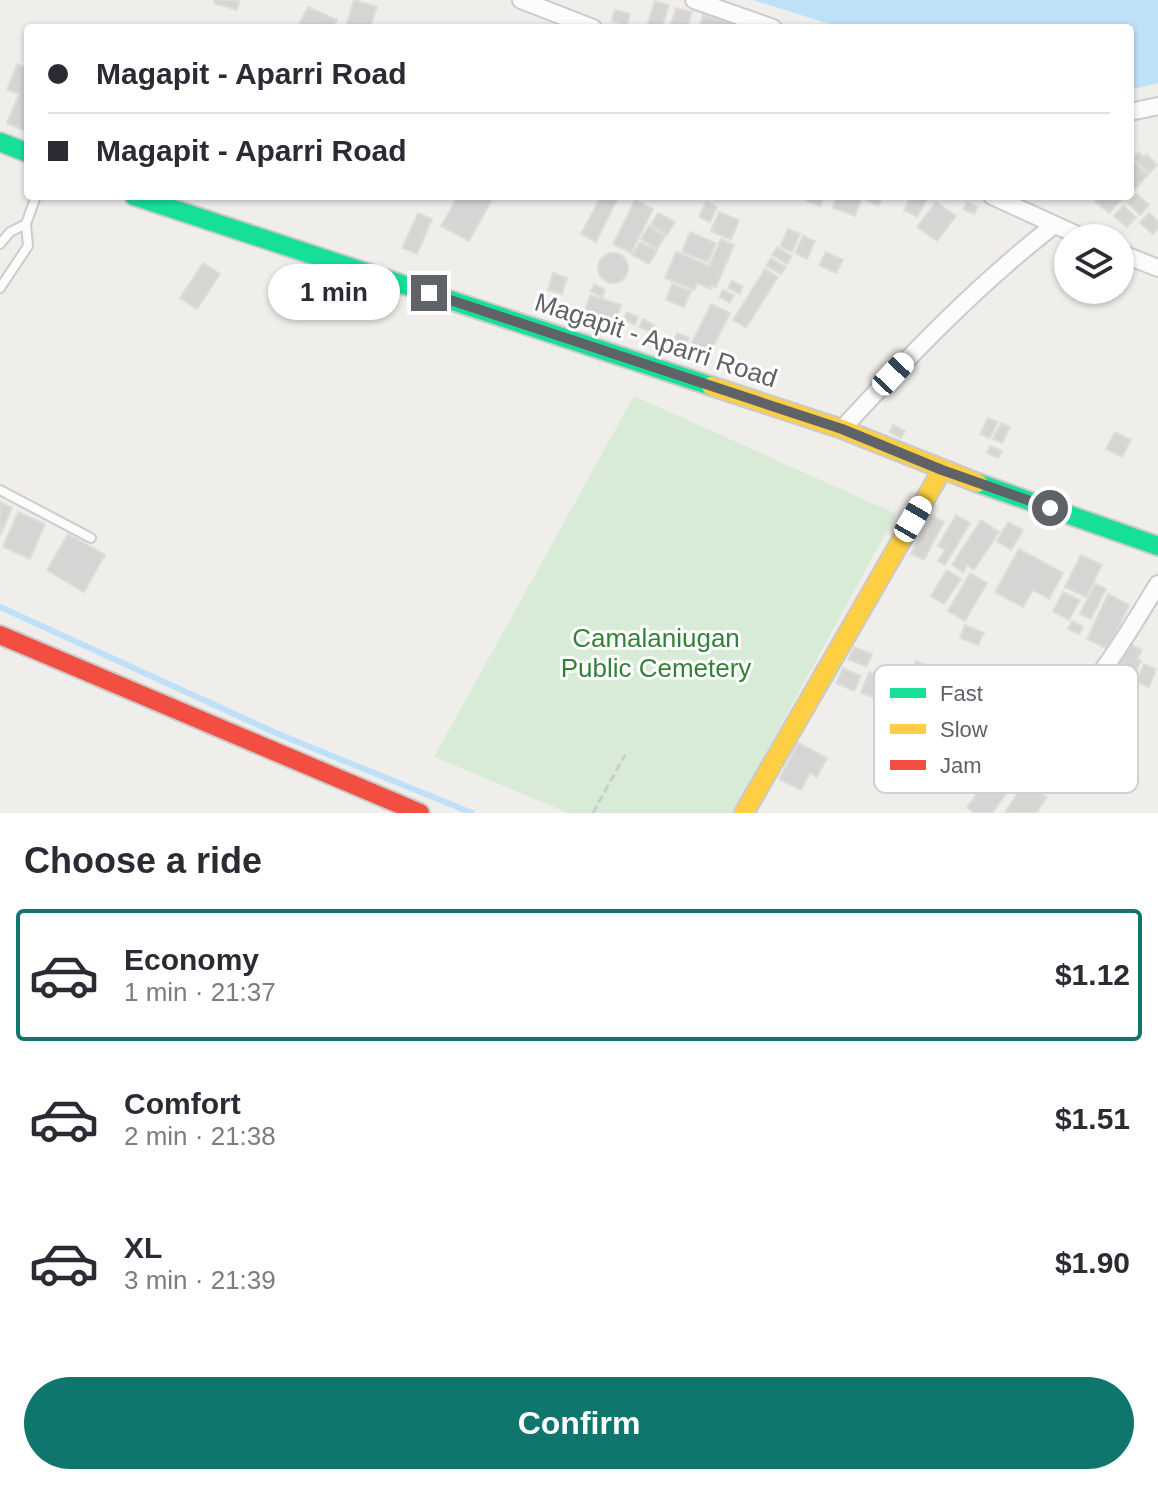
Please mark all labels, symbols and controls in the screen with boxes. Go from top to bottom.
text: Magapit - Aparri Road [96,57,407,90]
text: Magapit - Aparri Road [96,134,407,167]
map controls [1054,224,1134,304]
button: layers [1054,224,1134,304]
callout: 1 min [269,265,401,321]
route end [411,275,447,311]
text: 1 min [300,277,368,307]
street label: Magapit - Aparri Road [531,287,781,393]
car [868,348,918,400]
route start [1032,490,1068,526]
car [891,492,935,546]
park label: Camalaniugan Public Cemetery [561,623,751,683]
legend [874,665,1138,793]
text: Fast [940,681,983,706]
text: Slow [940,717,988,742]
text: Jam [940,753,982,778]
text: Choose a ride [24,840,262,881]
icon: car [28,939,100,1011]
text: Economy [124,943,259,976]
text: $1.12 [1055,958,1130,991]
text: 1 min · 21:37 [124,977,276,1007]
icon: car [28,1083,100,1155]
text: Comfort [124,1087,241,1120]
text: $1.51 [1055,1102,1130,1135]
text: 2 min · 21:38 [124,1121,276,1151]
icon: car [28,1227,100,1299]
text: XL [124,1231,162,1264]
text: $1.90 [1055,1246,1130,1279]
text: 3 min · 21:39 [124,1265,276,1295]
button: Confirm [24,1377,1134,1469]

